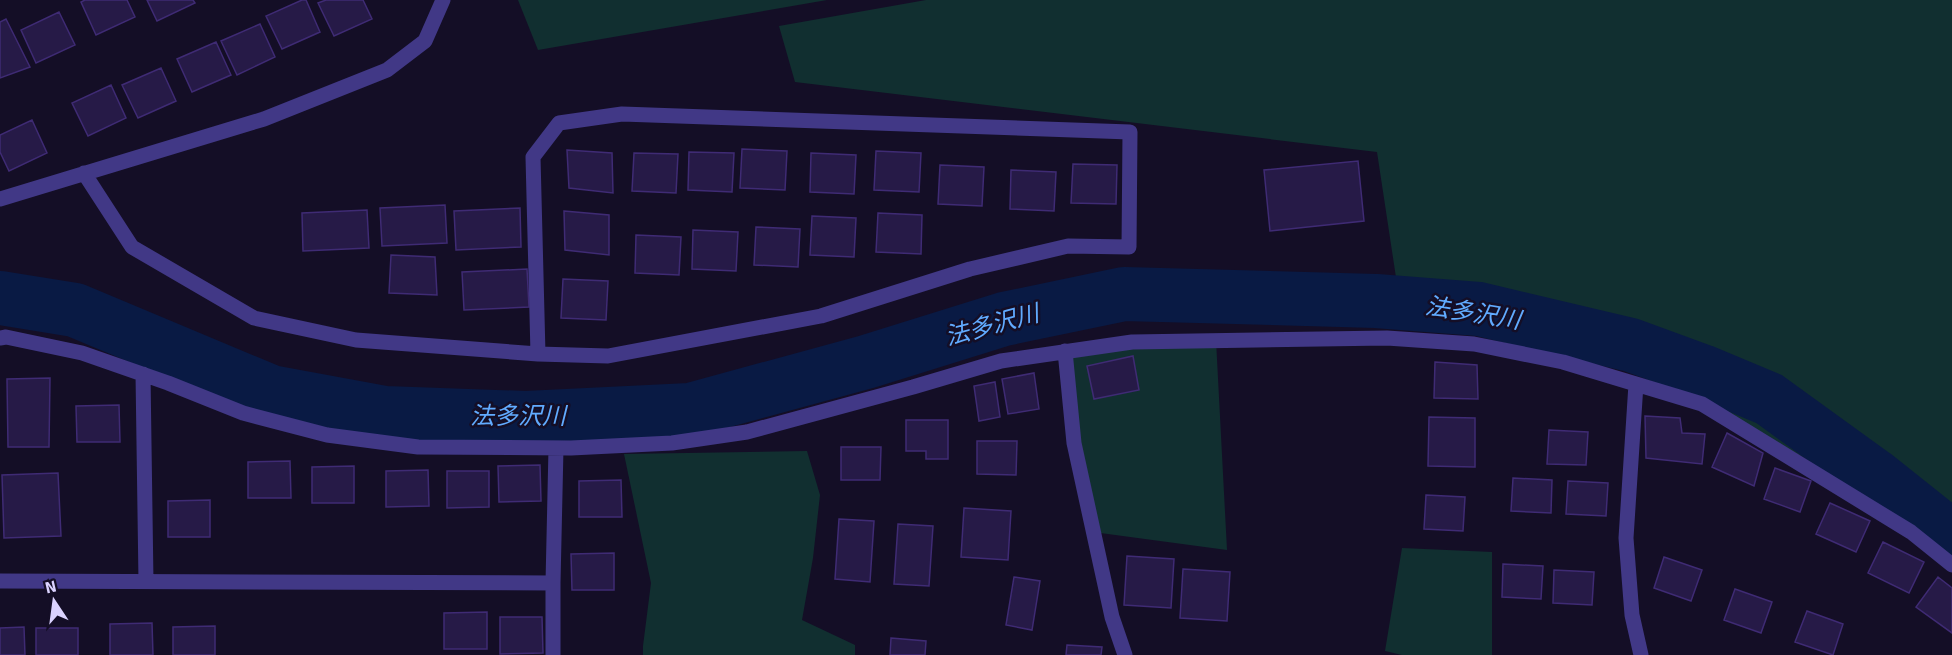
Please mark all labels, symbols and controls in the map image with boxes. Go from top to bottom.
water label: 法多沢川 [1423,291,1526,336]
water label: 法多沢川 [942,297,1045,352]
water label: 法多沢川 [470,401,569,431]
north arrow [24,571,84,631]
text: N [43,576,59,598]

